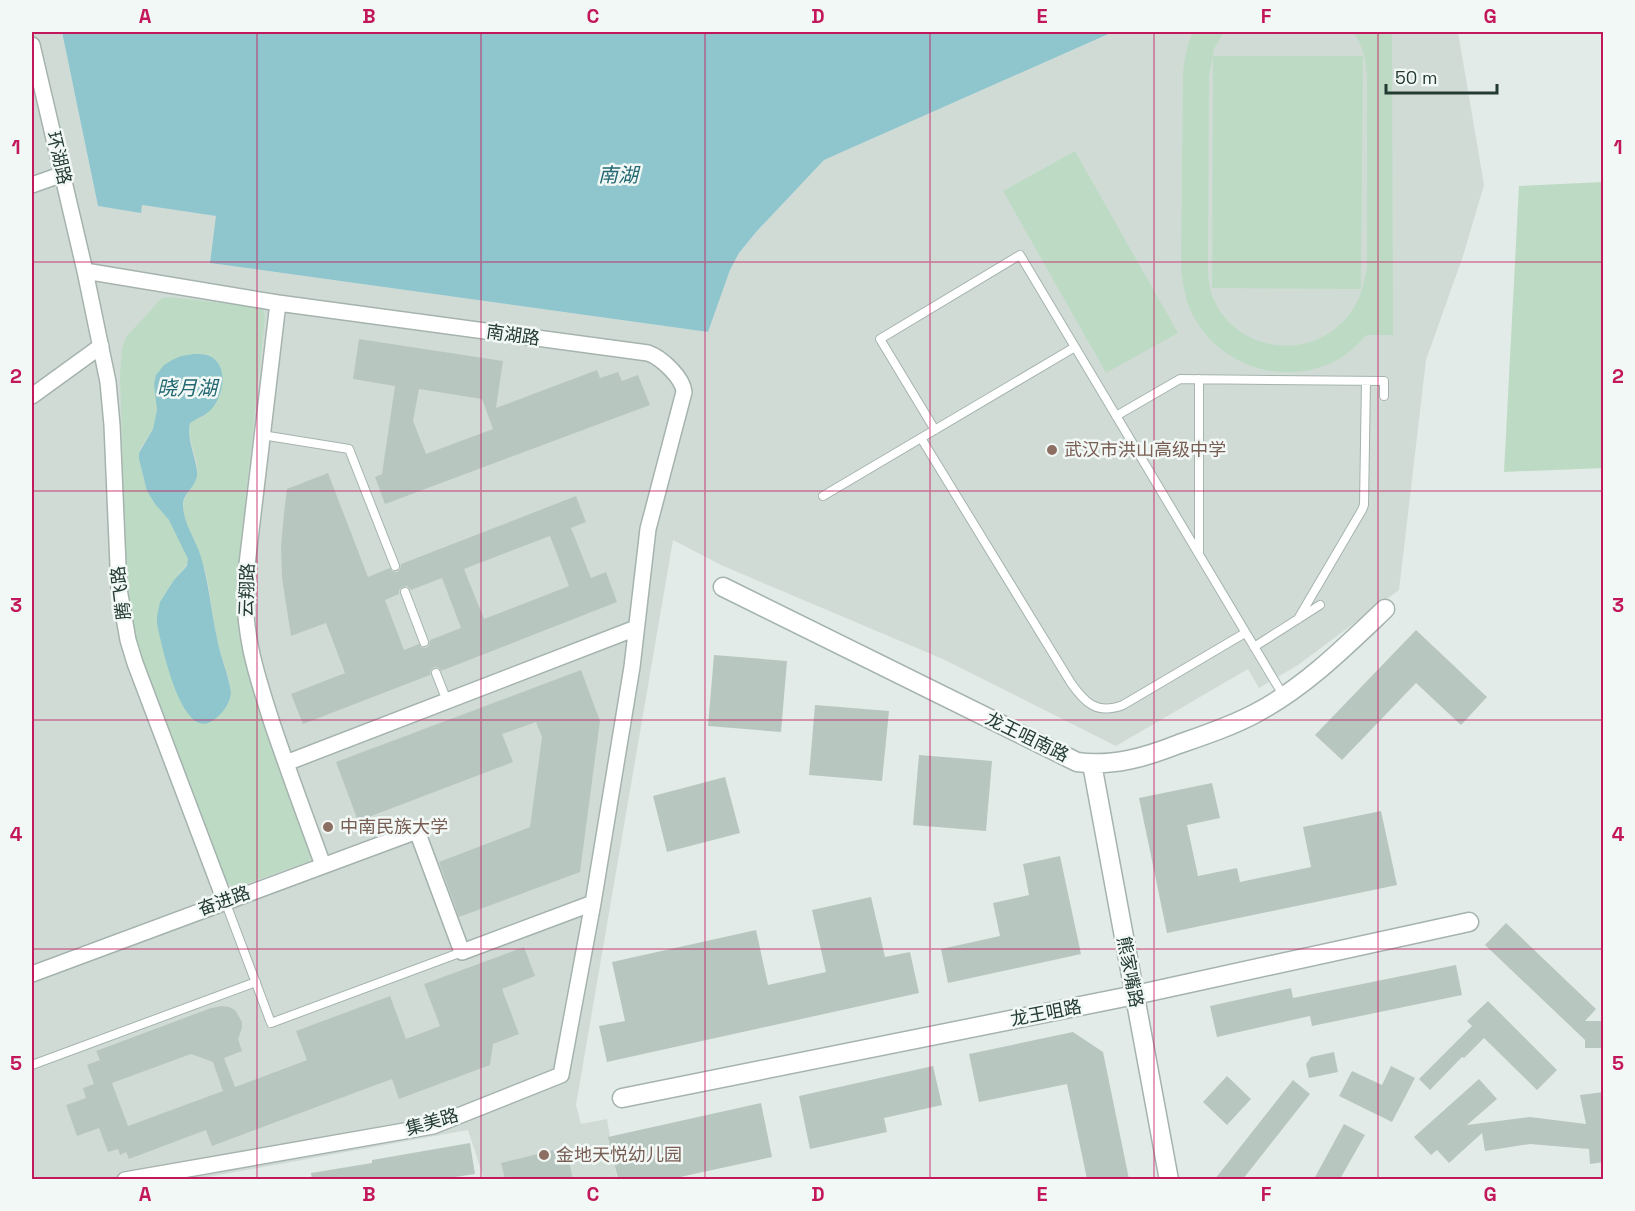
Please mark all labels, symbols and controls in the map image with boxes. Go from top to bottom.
text: A [139,3,152,29]
text: B [362,3,376,29]
text: C [587,3,600,29]
text: D [811,3,825,29]
text: E [1036,3,1048,29]
text: F [1261,3,1272,29]
text: G [1483,3,1497,29]
scale bar [1386,57,1497,95]
text: 50 m [1395,66,1437,89]
street label: 环湖路 [42,129,77,187]
text: 1 [11,134,21,160]
text: 1 [1613,134,1623,160]
water label: 南湖 [598,162,641,188]
street label: 南湖路 [485,319,541,350]
text: 2 [10,363,22,389]
text: 2 [1612,363,1624,389]
water label: 晓月湖 [157,375,220,401]
place label: 武汉市洪山高级中学 [1064,438,1226,461]
marker: 武汉市洪山高级中学 [1045,443,1059,457]
street label: 云翔路 [234,563,259,617]
street label: 腾飞路 [106,565,135,621]
text: 3 [10,592,22,618]
text: 3 [1612,592,1624,618]
street label: 龙王咀南路 [982,706,1073,767]
place label: 中南民族大学 [340,815,448,838]
marker: 中南民族大学 [321,820,335,834]
text: 4 [10,821,23,847]
text: 4 [1612,821,1625,847]
street label: 奋进路 [195,880,253,921]
street label: 熊家嘴路 [1112,934,1149,1009]
street label: 龙王咀路 [1008,994,1083,1031]
text: 5 [10,1050,22,1076]
text: 5 [1612,1050,1624,1076]
street label: 集美路 [403,1103,461,1140]
place label: 金地天悦幼儿园 [556,1143,682,1166]
marker: 金地天悦幼儿园 [537,1148,551,1162]
text: A [139,1181,152,1207]
text: B [362,1181,376,1207]
text: C [587,1181,600,1207]
text: D [811,1181,825,1207]
text: E [1036,1181,1048,1207]
text: F [1261,1181,1272,1207]
text: G [1483,1181,1497,1207]

